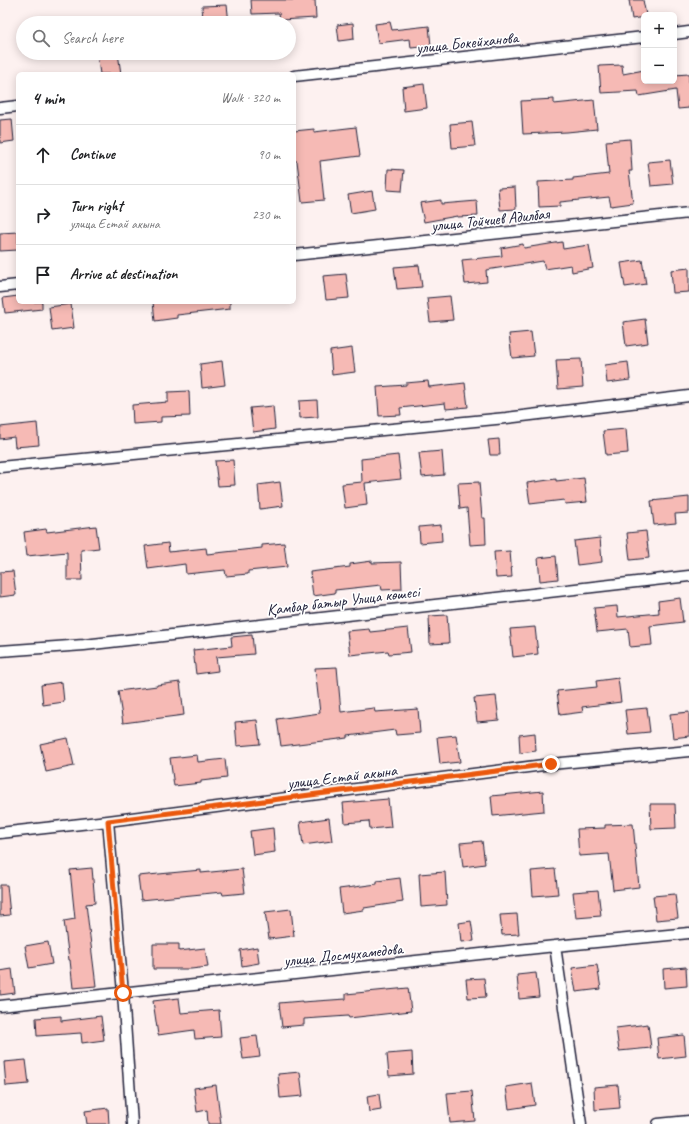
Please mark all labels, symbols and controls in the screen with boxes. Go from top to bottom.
map controls [641,12,677,84]
button: + [641,12,677,48]
search box [16,16,296,60]
icon: search [30,27,52,49]
street label: улица Бокейханова [414,28,520,58]
text: Search here [62,29,123,48]
button: − [641,48,677,84]
text: 4 min [32,88,65,109]
text: Walk · 320 m [221,90,280,106]
icon: ahead [32,144,54,166]
text: Continue [70,145,115,164]
text: 90 m [258,147,280,163]
text: Turn right [70,197,123,216]
icon: right [32,204,54,226]
street label: улица Тойчиев Адилбая [429,204,551,236]
text: 230 m [252,207,280,223]
text: улица Естай акына [70,216,160,232]
icon: arrive [32,264,54,286]
text: Arrive at destination [70,265,177,284]
street label: Қамбар батыр Улица көшесі [266,581,423,620]
route end [542,755,560,773]
street label: улица Естай акына [285,760,399,794]
street label: улица Досмухамедова [282,939,405,971]
route start [114,984,132,1002]

